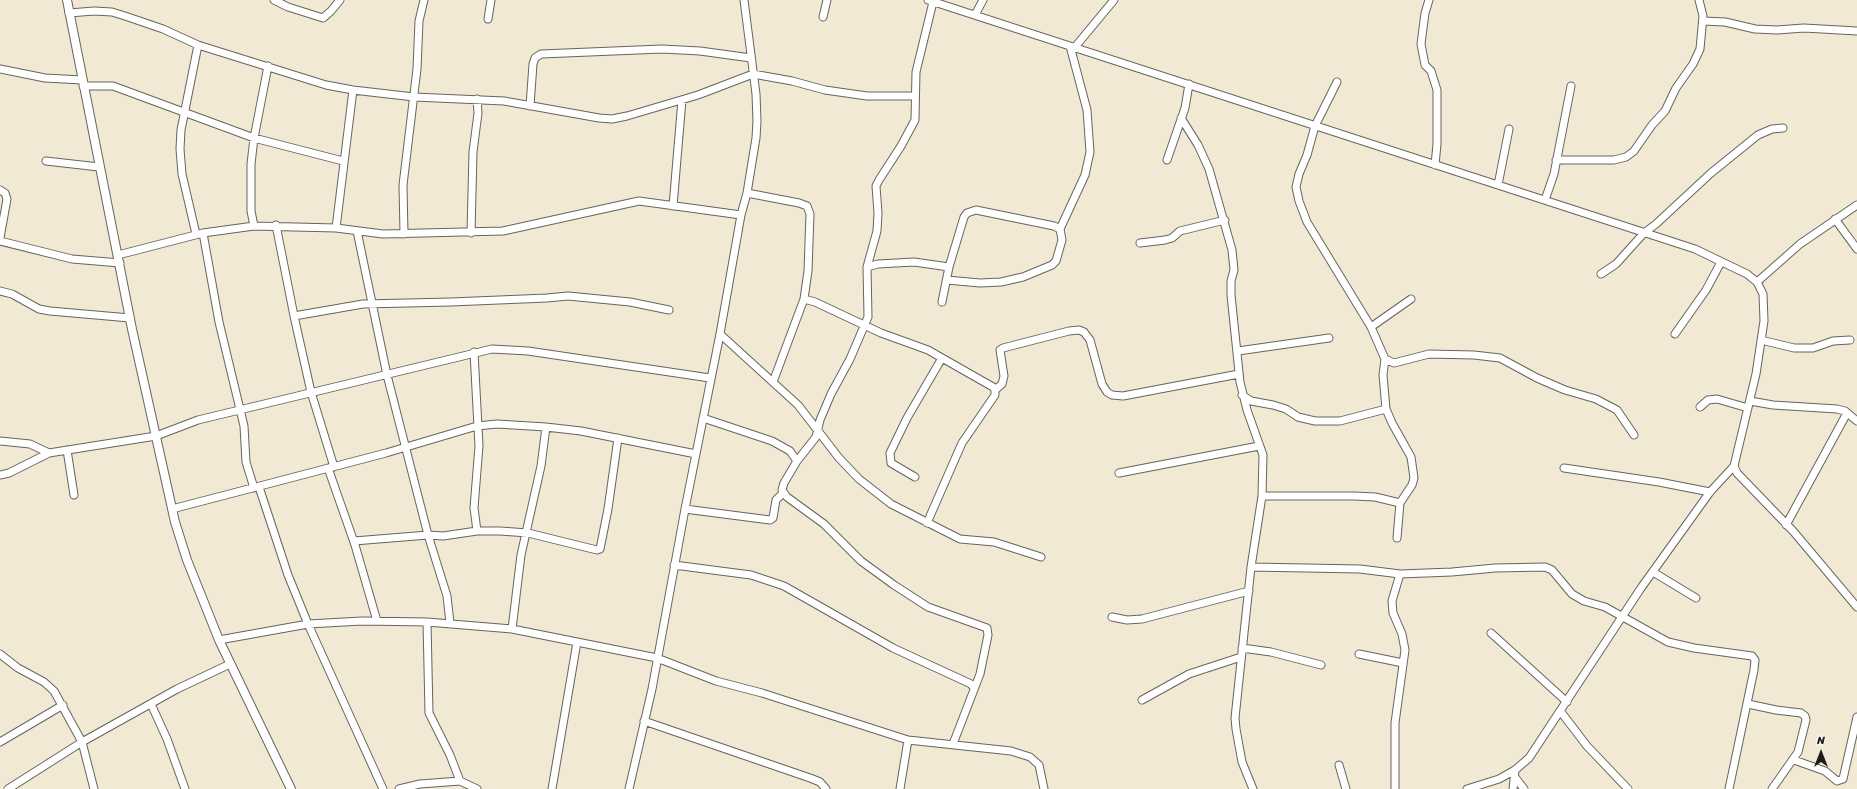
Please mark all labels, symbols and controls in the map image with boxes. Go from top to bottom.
text: N [1817,731,1825,750]
north arrow [1801,733,1841,773]

